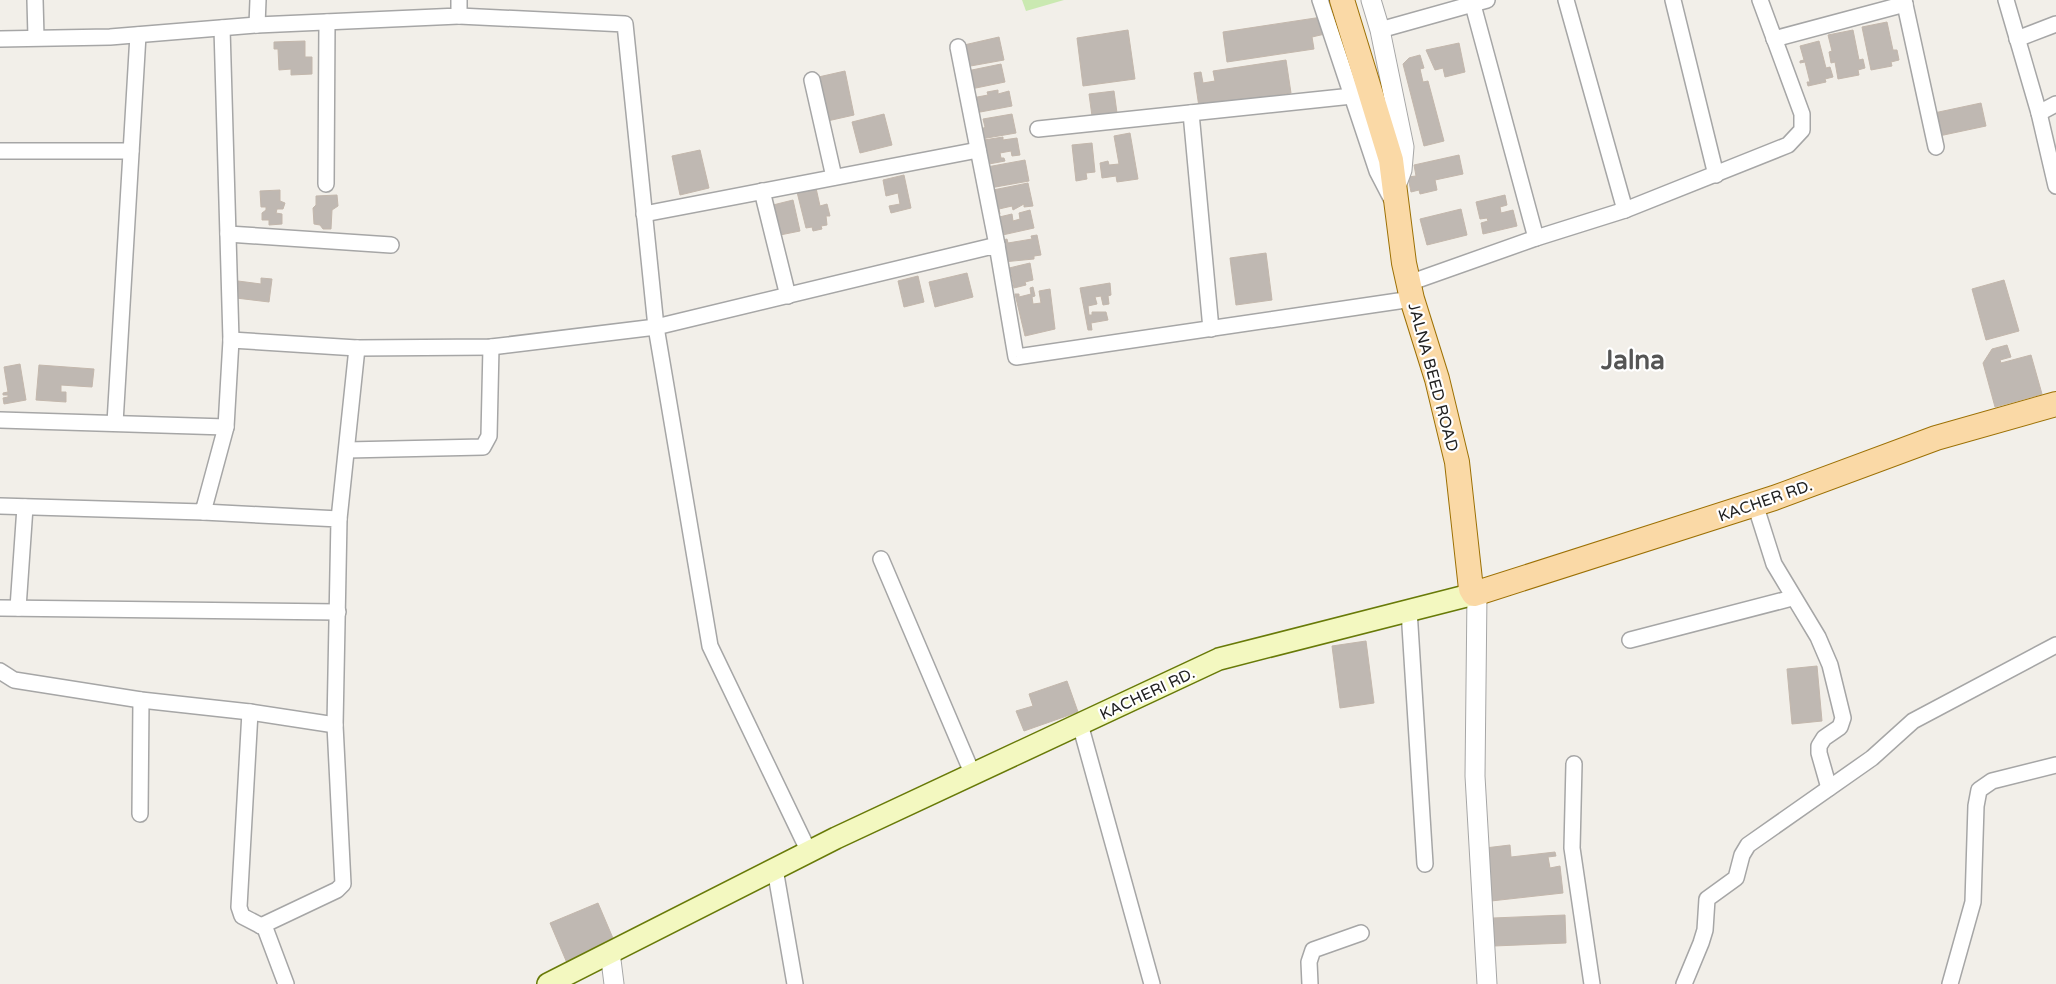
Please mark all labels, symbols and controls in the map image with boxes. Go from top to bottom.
street label: JALNA BEED ROAD [1404,301,1463,454]
district label: Jalna [1600,345,1665,376]
street label: KACHER RD. [1716,475,1815,526]
street label: KACHERI RD. [1097,663,1198,725]

